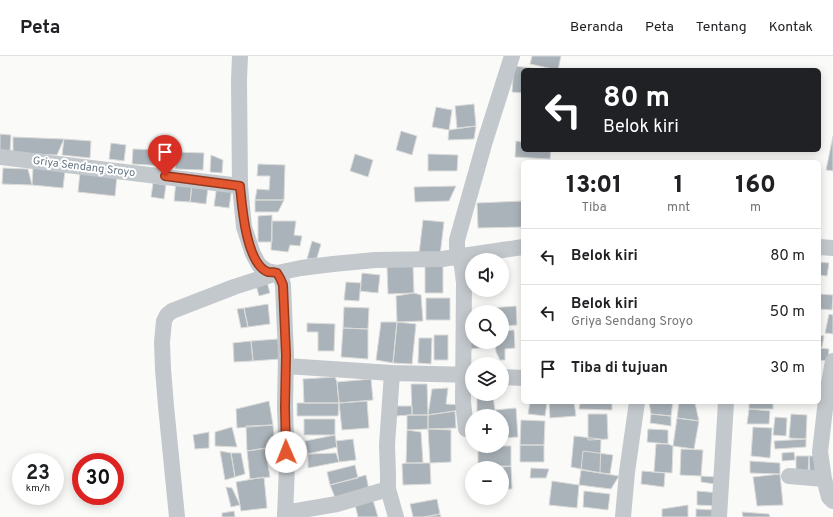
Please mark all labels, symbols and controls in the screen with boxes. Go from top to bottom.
text: Peta [20,16,60,40]
text: Beranda [570,19,623,36]
text: Peta [645,19,674,36]
text: Tentang [696,19,747,36]
text: Kontak [769,19,813,36]
text: 80 m [603,81,670,117]
icon: left [537,84,589,136]
text: Belok kiri [603,116,679,139]
pin [148,135,182,176]
icon: arrive [154,141,176,163]
street label: Griya Sendang Sroyo [32,154,136,180]
text: 13:01 [566,171,622,201]
text: 1 [674,171,684,201]
text: 160 [735,171,776,201]
text: Tiba [581,200,607,216]
text: mnt [667,200,690,216]
text: m [750,200,761,216]
icon: left [537,246,559,268]
text: Belok kiri [571,247,638,266]
text: 80 m [770,247,805,266]
map controls [465,253,509,505]
button: sound [465,253,509,297]
text: Belok kiri [571,295,638,314]
icon: left [537,302,559,324]
text: 50 m [770,303,805,322]
button: search [465,305,509,349]
text: Griya Sendang Sroyo [571,314,693,330]
button: layers [465,357,509,401]
icon: arrive [537,358,559,380]
text: Tiba di tujuan [571,359,668,378]
text: 30 m [770,359,805,378]
button: + [465,409,509,453]
position arrow [265,431,307,473]
speed limit sign: 30 [72,453,124,505]
text: 23 [26,461,50,487]
button: − [465,461,509,505]
text: km/h [26,482,50,495]

